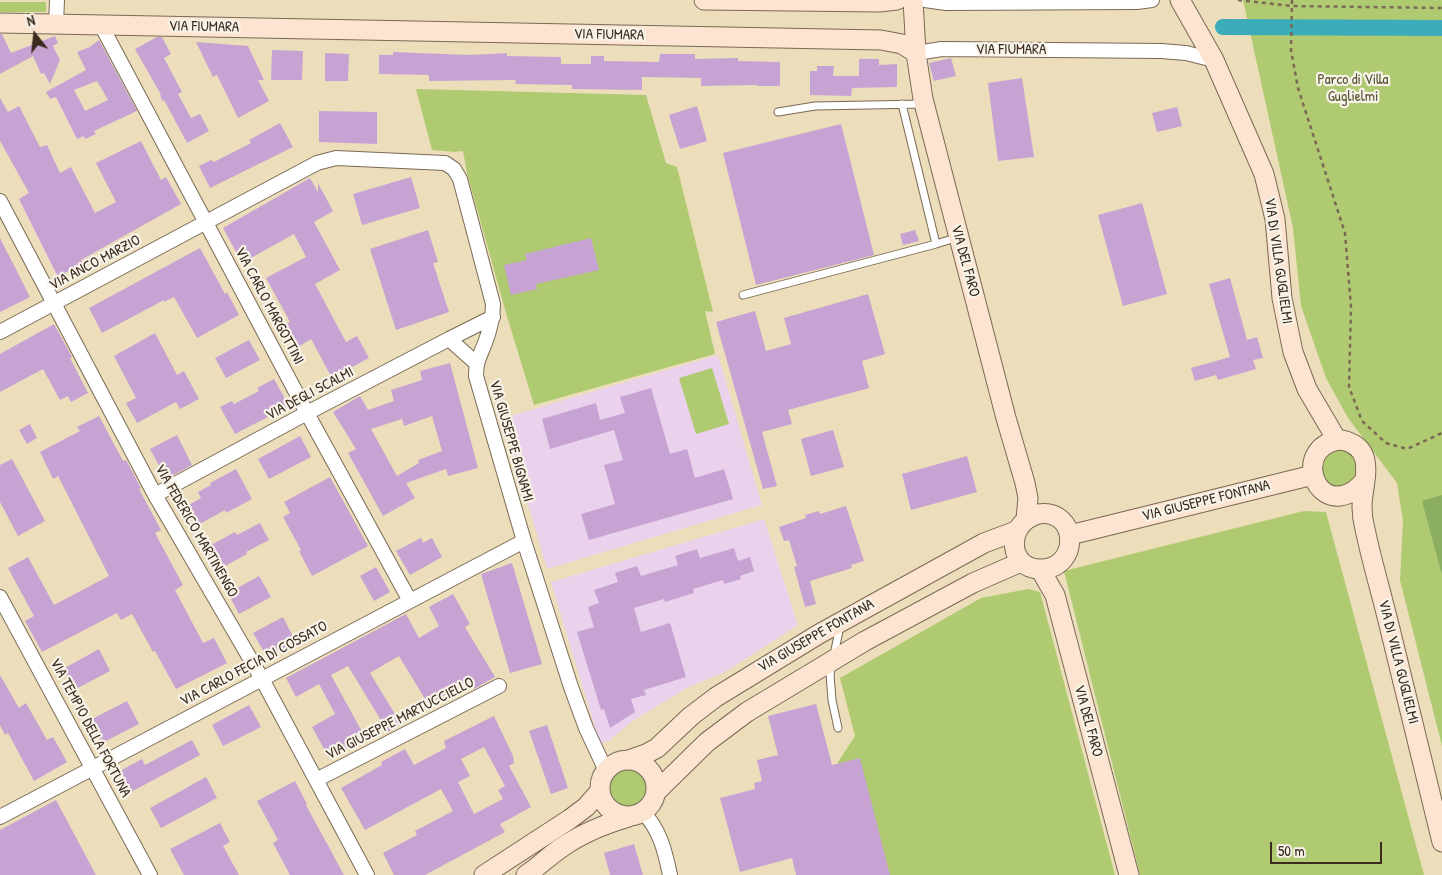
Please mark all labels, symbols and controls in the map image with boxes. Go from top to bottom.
north arrow [10,10,60,60]
text: N [25,10,37,30]
street label: VIA FIUMARA [169,17,239,37]
street label: VIA FIUMARA [574,25,644,45]
street label: VIA FIUMARA [976,41,1046,59]
park label: Parco di Villa Guglielmi [1318,71,1388,106]
street label: VIA DI VILLA GUGLIELMI [1260,197,1296,325]
street label: VIA DEL FARO [947,223,983,299]
street label: VIA ANCO MARZIO [46,231,144,295]
street label: VIA CARLO MARGOTTINI [231,244,307,368]
street label: VIA DEGLI SCALMI [263,363,357,425]
street label: VIA GIUSEPPE BIGNAMI [485,378,537,504]
street label: VIA FEDERICO MARTINENGO [151,461,241,601]
street label: VIA GIUSEPPE FONTANA [1140,476,1272,526]
street label: VIA GIUSEPPE FONTANA [755,595,877,677]
street label: VIA DI VILLA GUGLIELMI [1374,598,1422,726]
street label: VIA CARLO FECIA DI COSSATO [177,617,331,711]
street label: VIA TEMPIO DELLA FORTUNA [46,655,134,801]
street label: VIA GIUSEPPE MARTUCCIELLO [323,674,477,764]
street label: VIA DEL FARO [1070,683,1106,759]
scale bar [1272,832,1384,864]
text: 50 m [1278,840,1305,861]

